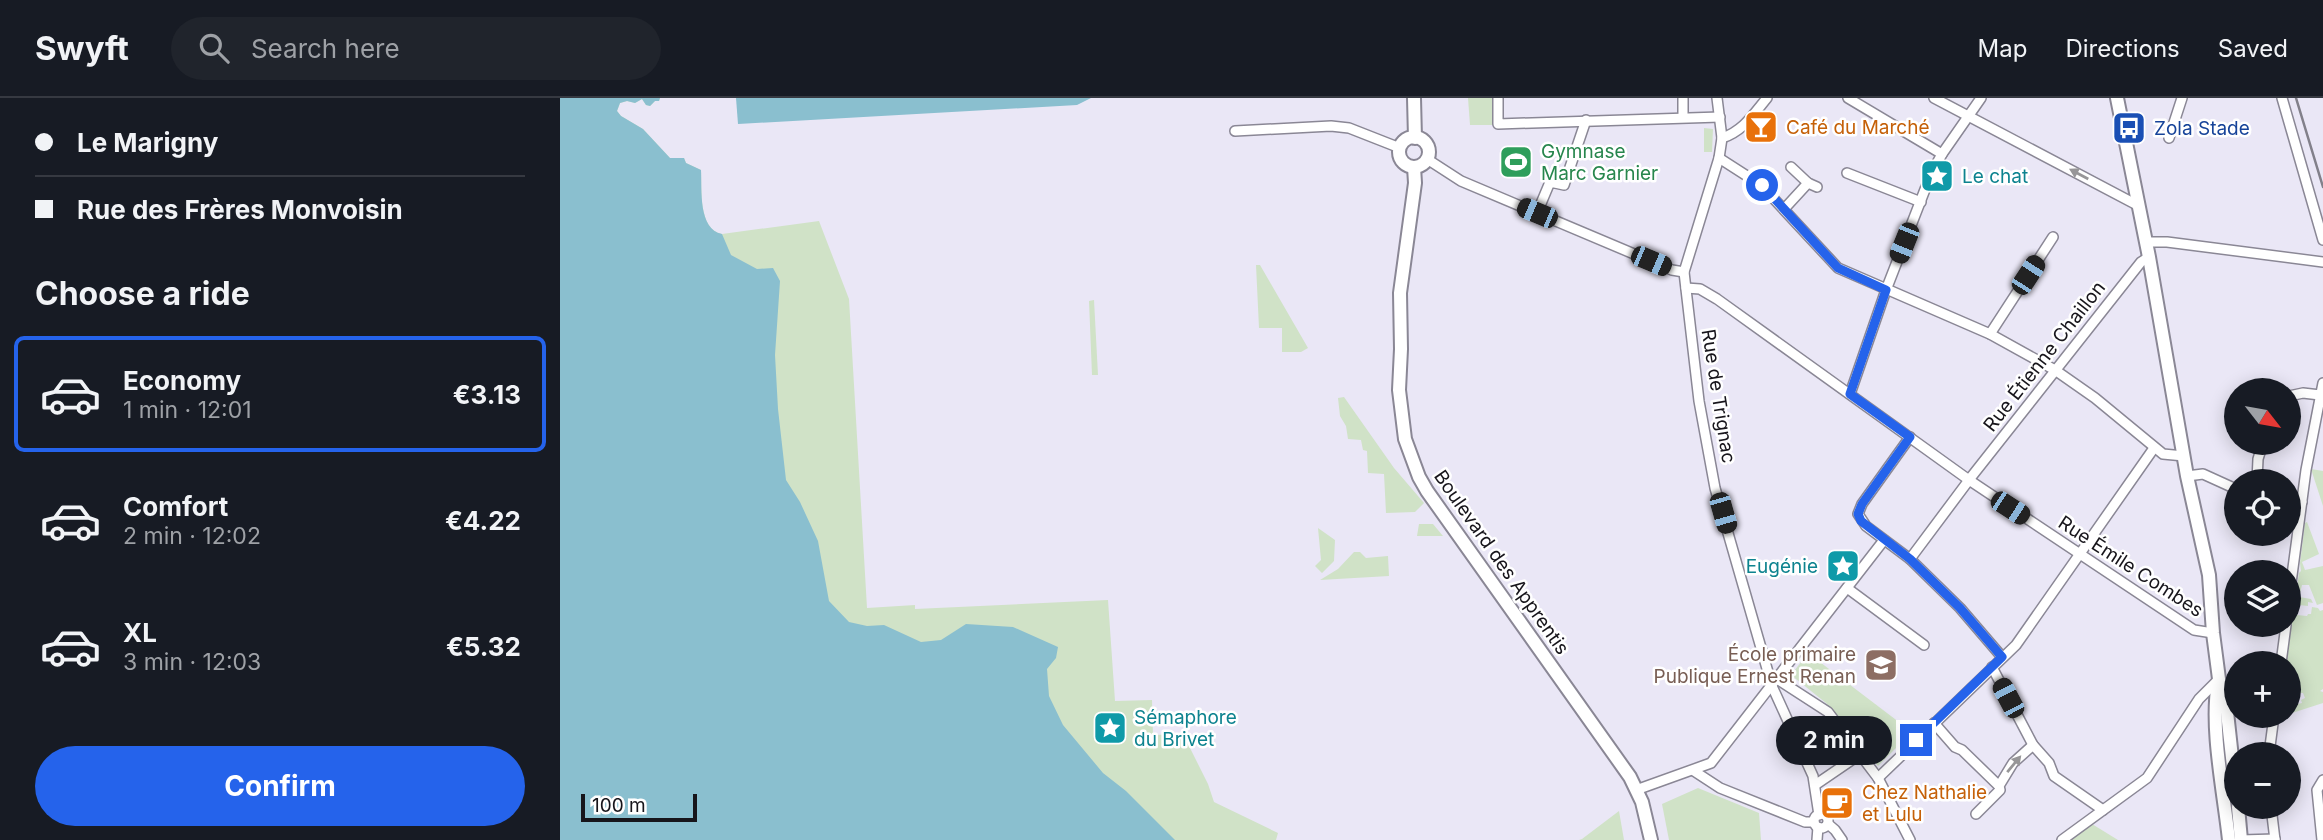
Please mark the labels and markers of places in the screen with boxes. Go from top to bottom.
bar icon: Café du Marché [1742,108,1780,146]
bus stop icon: Zola Stade [2110,109,2148,147]
place label: Café du Marché [1786,116,1930,139]
place label: Zola Stade [2154,117,2250,140]
place label: Gymnase Marc Garnier [1541,140,1658,185]
sports icon: Gymnase Marc Garnier [1497,143,1535,181]
place icon: Le chat [1918,157,1956,195]
place label: Le chat [1962,165,2028,188]
place icon: Eugénie [1824,547,1862,585]
place label: Eugénie [1746,555,1818,578]
place label: École primaire Publique Ernest Renan [1654,642,1856,688]
school or university icon: École primaire Publique Ernest Renan [1862,646,1900,684]
place label: Sémaphore du Brivet [1134,706,1237,751]
place icon: Sémaphore du Brivet [1091,709,1129,747]
place label: Chez Nathalie et Lulu [1862,781,1987,826]
cafe icon: Chez Nathalie et Lulu [1818,784,1856,822]

